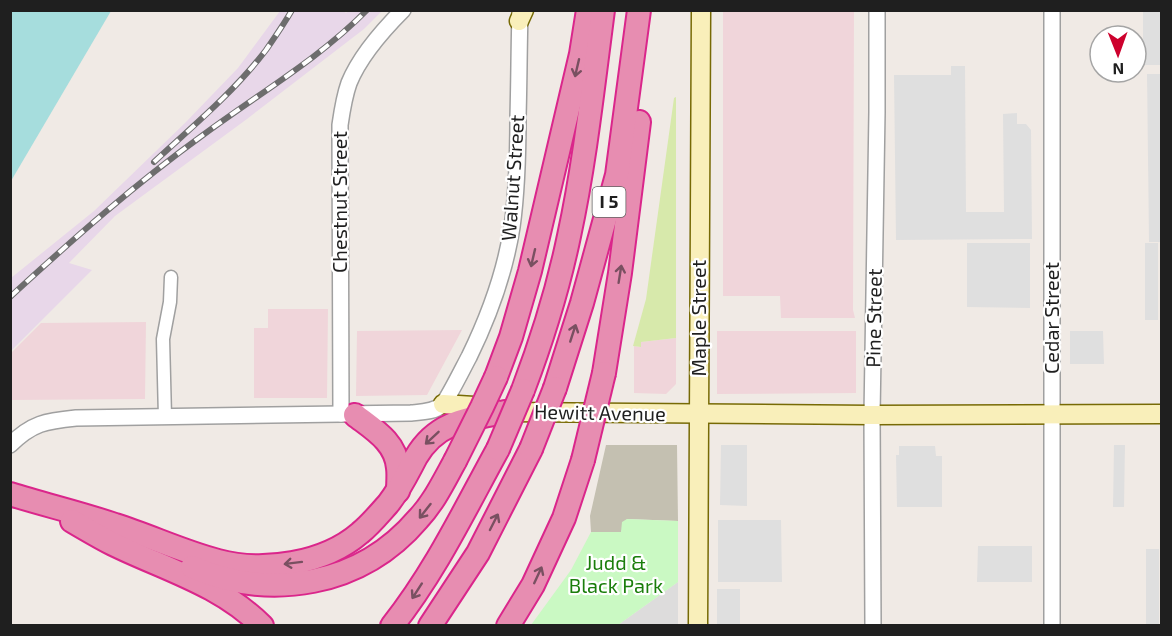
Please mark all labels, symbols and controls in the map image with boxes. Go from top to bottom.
north arrow [1088,24,1148,84]
one-way arrow [571,58,583,77]
text: N [1112,60,1124,79]
street label: Walnut Street [496,114,528,242]
street label: Chestnut Street [327,131,351,273]
road number: I 5 [592,187,626,217]
one-way arrow [527,248,539,267]
street label: Maple Street [686,259,710,376]
street label: Cedar Street [1039,262,1063,374]
one-way arrow [614,265,625,284]
street label: Pine Street [860,268,886,368]
one-way arrow [568,324,579,343]
street label: Hewitt Avenue [534,399,666,425]
one-way arrow [424,431,439,445]
one-way arrow [419,503,432,519]
one-way arrow [489,514,500,532]
park label: Judd & Black Park [569,550,663,597]
one-way arrow [283,558,303,569]
one-way arrow [532,567,544,585]
one-way arrow [411,582,423,599]

